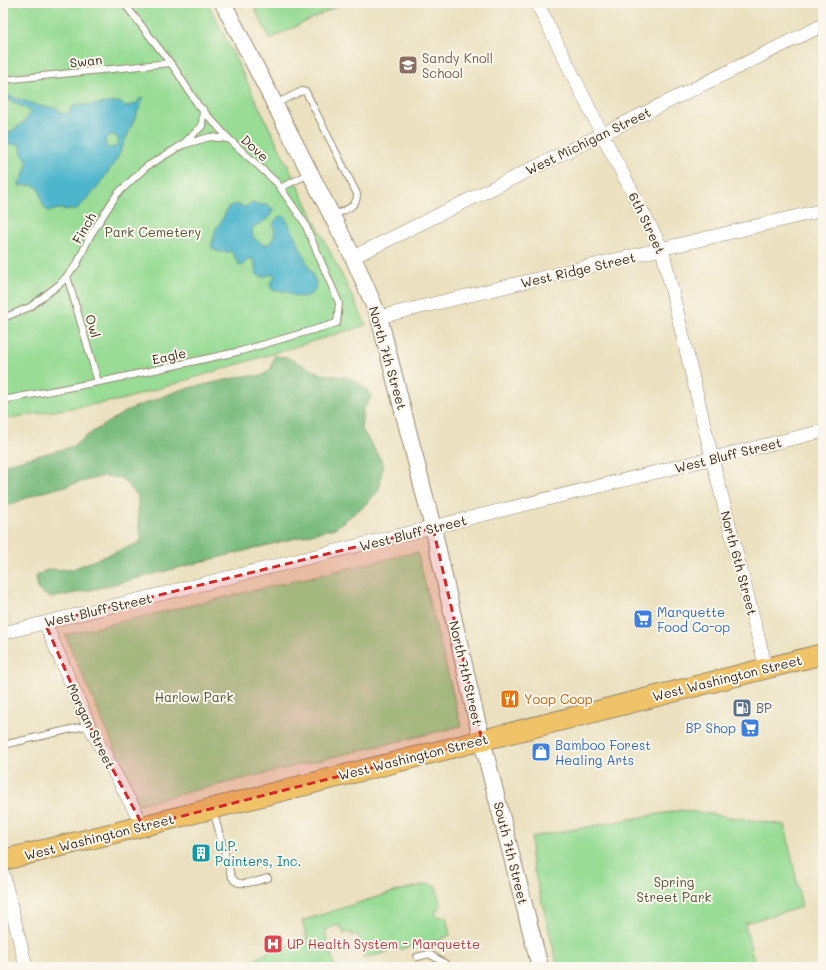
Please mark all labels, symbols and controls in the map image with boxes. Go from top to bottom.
place label: Sandy Knoll School [422,49,493,81]
street label: Swan [69,50,103,71]
school or university icon: Sandy Knoll School [397,54,419,76]
street label: West Michigan Street [522,103,653,178]
street label: Dove [238,131,273,165]
street label: 6th Street [625,189,670,257]
street label: Finch [68,209,99,246]
park label: Park Cemetery [105,223,201,240]
street label: West Ridge Street [519,248,637,291]
street label: North 7th Street [366,304,411,412]
street label: Owl [82,312,105,340]
street label: Eagle [150,344,187,367]
street label: West Bluff Street [673,433,783,476]
street label: North 6th Street [717,509,762,617]
street label: West Bluff Street [358,511,468,554]
street label: West Bluff Street [42,589,154,630]
place label: Marquette Food Co-op [657,603,730,635]
supermarket icon: Marquette Food Co-op [632,608,654,630]
street label: North 7th Street [446,619,487,727]
street label: West Washington Street [650,651,804,704]
street label: Morgan Street [63,680,120,772]
park label: Harlow Park [155,688,233,705]
restaurant icon: Yoop Coop [499,688,521,710]
place label: Yoop Coop [524,690,593,707]
fuel station icon: BP [731,697,753,719]
place label: BP [756,699,772,716]
supermarket icon: BP Shop [739,717,761,739]
place label: BP Shop [685,719,736,736]
street label: West Washington Street [336,730,490,783]
place label: Bamboo Forest Healing Arts [555,736,651,768]
shop icon: Bamboo Forest Healing Arts [530,741,552,763]
street label: South 7th Street [491,800,533,906]
street label: West Washington Street [22,810,176,863]
place label: U.P. Painters, Inc. [215,837,301,869]
building icon: U.P. Painters, Inc. [190,842,212,864]
park label: Spring Street Park [636,873,712,905]
hospital icon: UP Health System - Marquette [262,933,284,955]
place label: UP Health System - Marquette [287,935,480,952]

